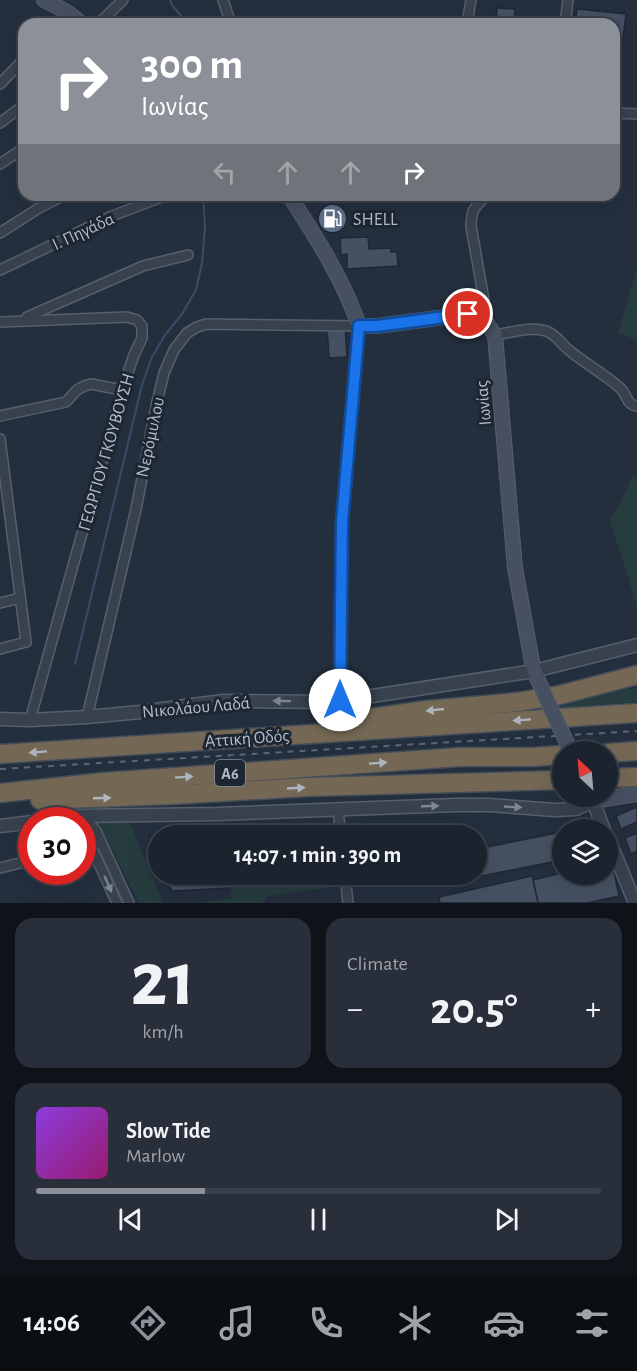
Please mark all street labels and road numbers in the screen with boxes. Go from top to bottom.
street label: Ι. Πηγάδα [50,210,117,254]
street label: ΓΕΩΡΓΙΟΥ ΓΚΟΥΒΟΥΣΗ [76,371,138,533]
street label: Ιωνίας [472,380,495,426]
street label: Νερόμυλου [134,395,168,479]
street label: Νικολάου Λαδά [141,694,251,722]
street label: Αττική Οδός [204,727,290,751]
road number: Α6 [215,760,245,786]

